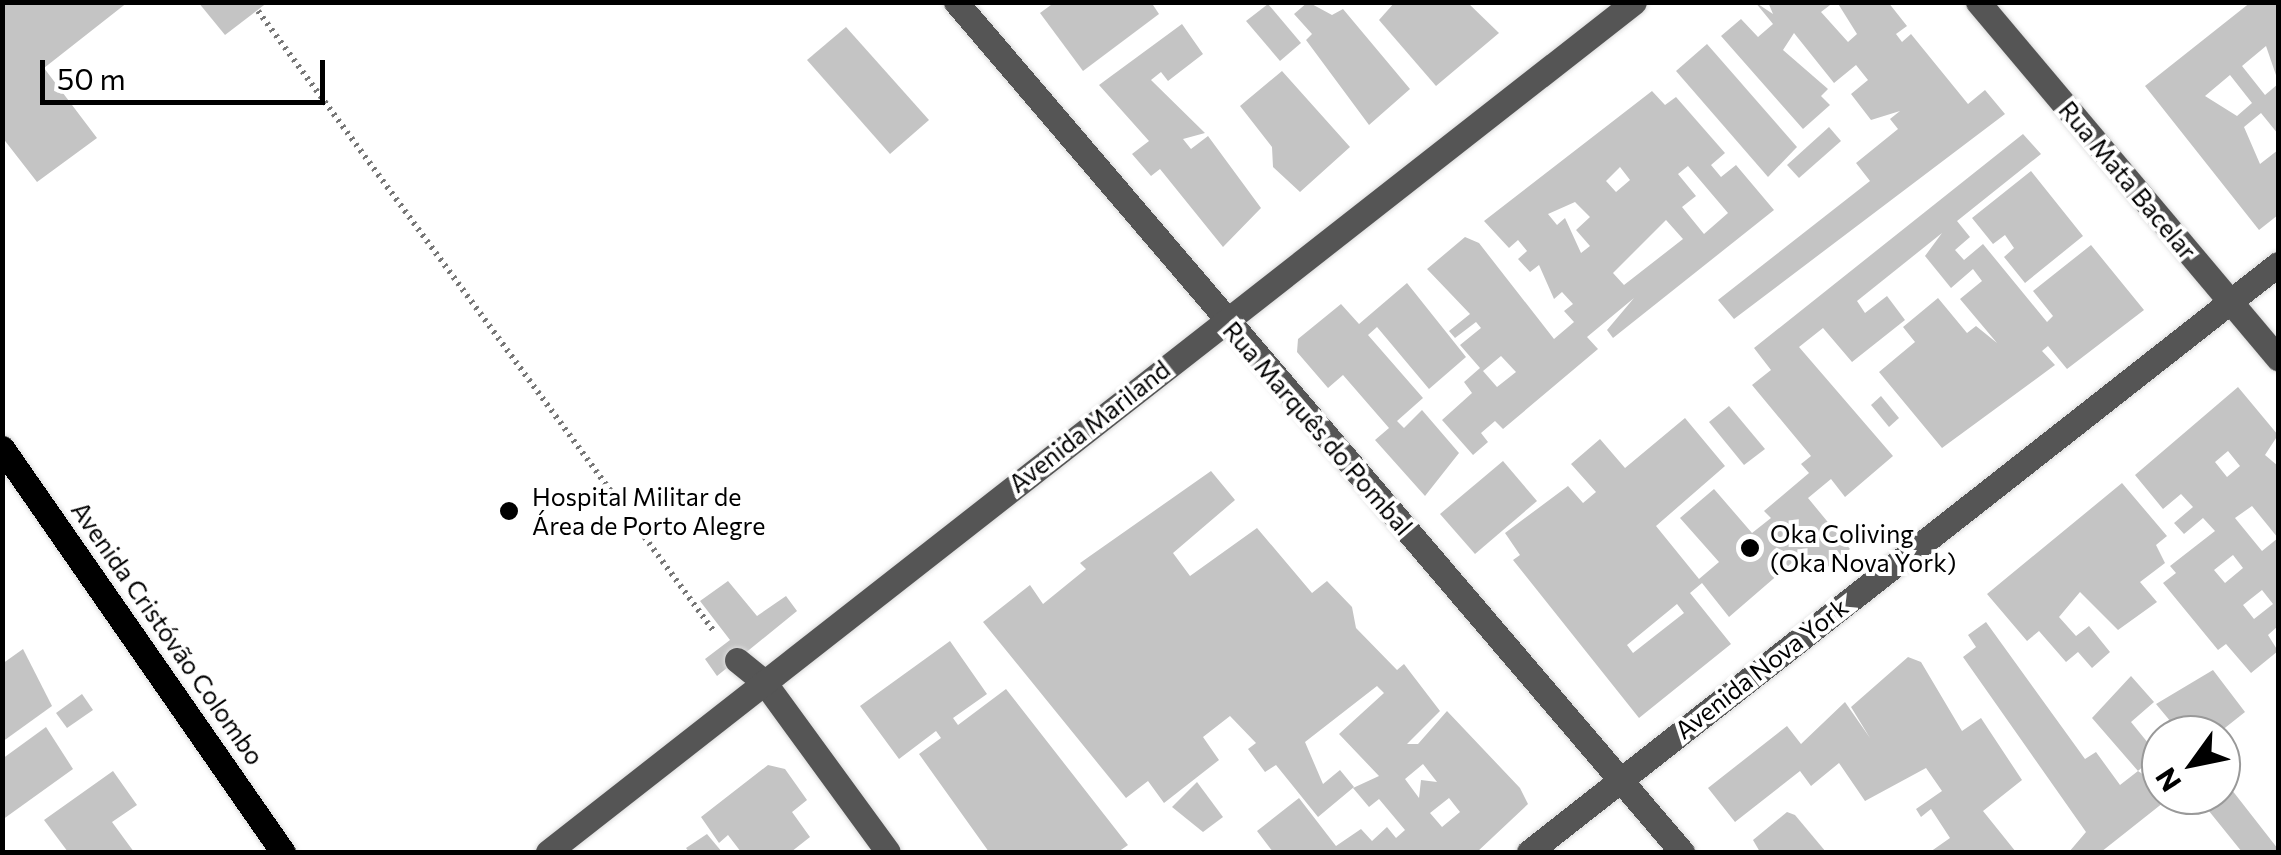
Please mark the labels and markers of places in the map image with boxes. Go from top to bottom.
place label: Hospital Militar de Área de Porto Alegre [532,482,765,541]
marker: Hospital Militar de Área de Porto Alegre [496,498,522,524]
place label: Oka Coliving (Oka Nova York) [1770,519,1956,578]
marker: Oka Coliving (Oka Nova York) [1739,537,1761,559]

